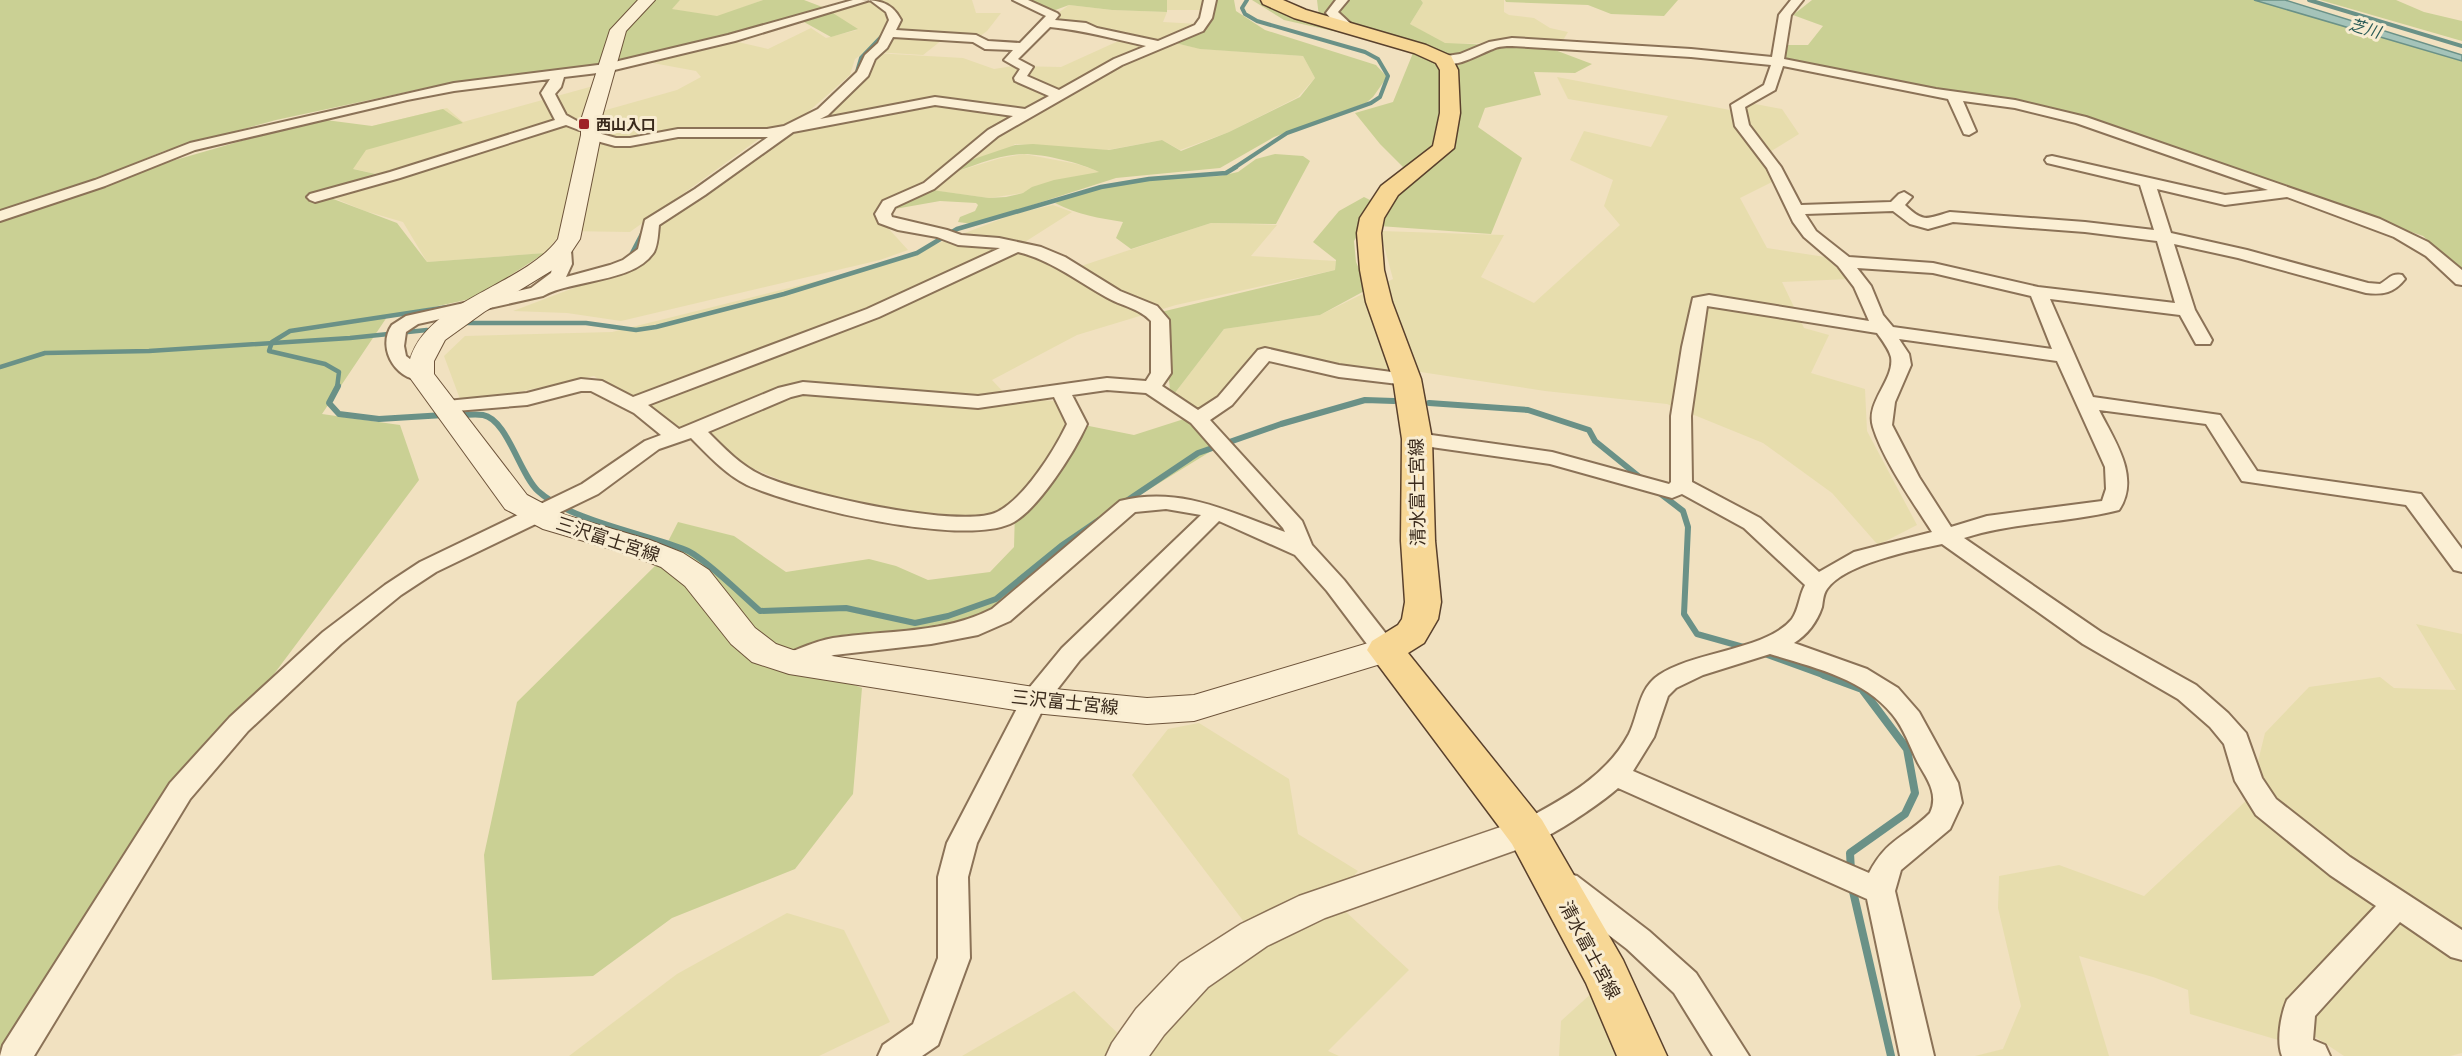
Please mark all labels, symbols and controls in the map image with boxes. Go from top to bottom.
water label: 芝川 [2347,14,2385,43]
place label: 西山入口 [596,115,656,134]
marker: 西山入口 [577,117,591,131]
street label: 清水富士宮線 [1405,438,1429,546]
street label: 三沢富士宮線 [553,511,663,567]
street label: 三沢富士宮線 [1010,685,1120,719]
street label: 清水富士宮線 [1554,897,1626,1003]

